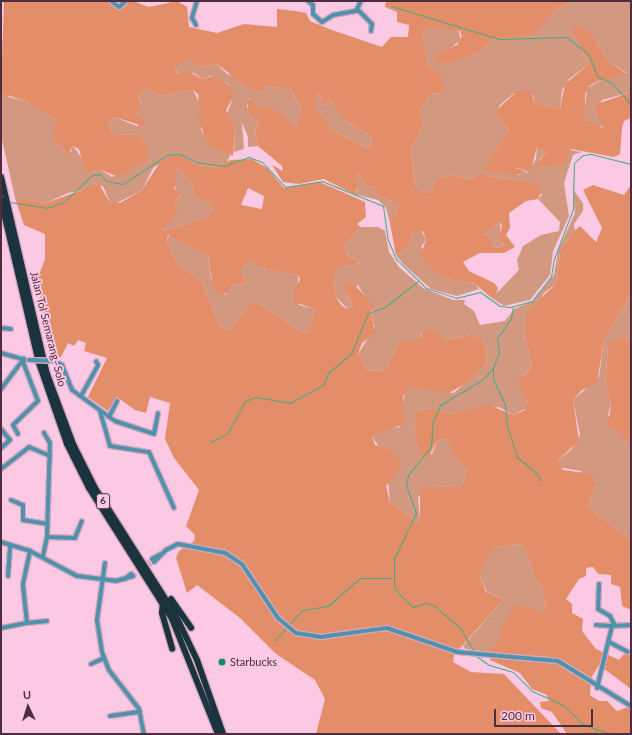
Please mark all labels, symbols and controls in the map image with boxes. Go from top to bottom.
street label: Jalan Tol Semarang–Solo [27,270,69,388]
road number: 6 [96,493,110,509]
place label: Starbucks [230,655,277,669]
marker: Starbucks [217,657,227,667]
north arrow [8,687,48,727]
text: U [23,688,32,701]
scale bar [496,701,595,727]
text: 200 m [501,708,535,723]

